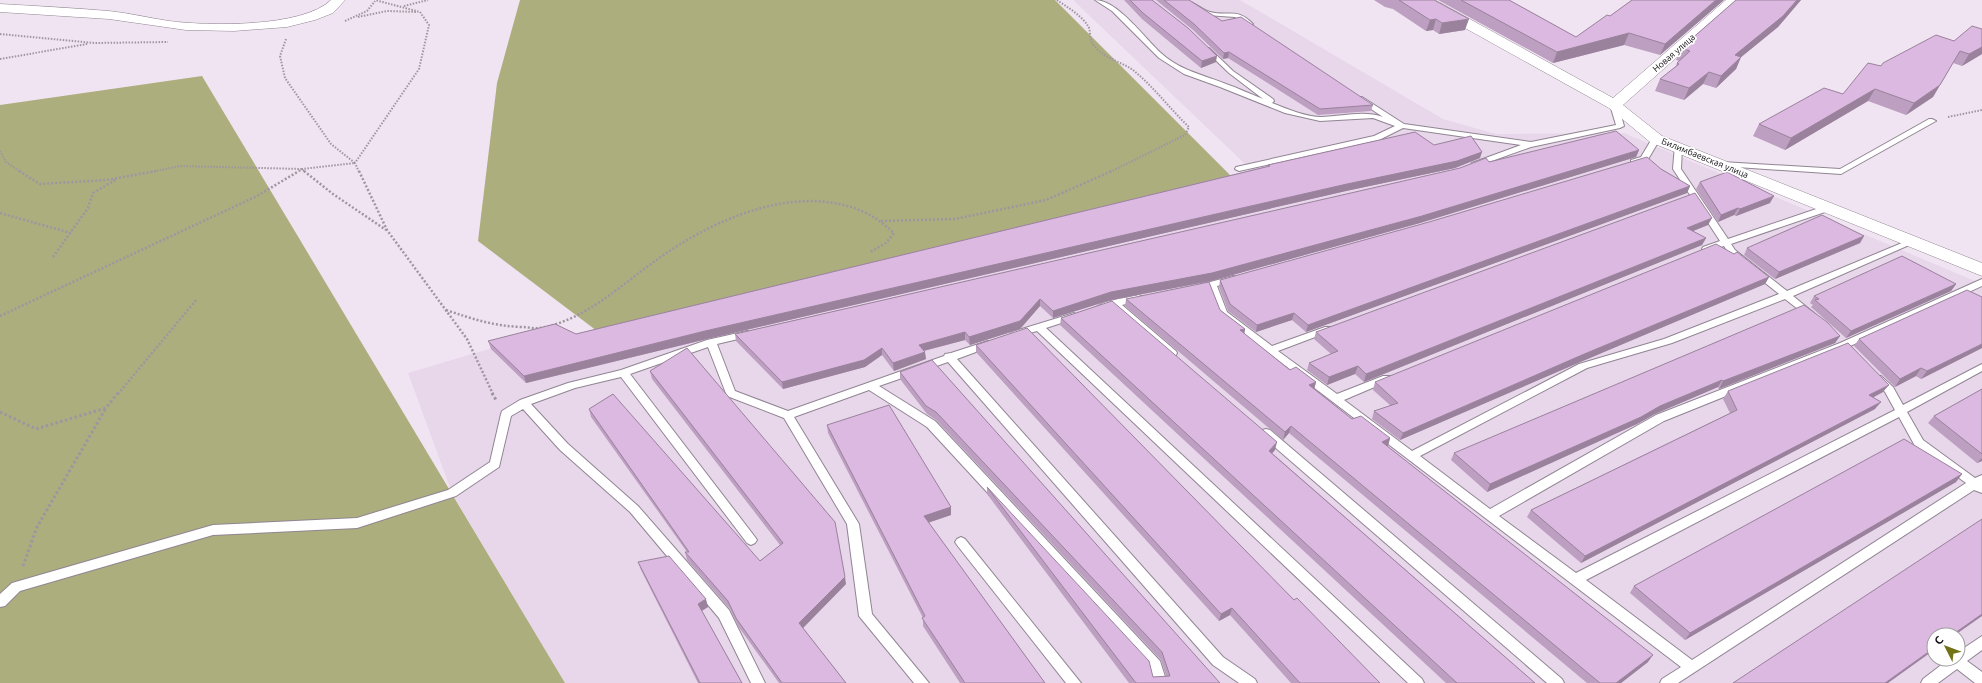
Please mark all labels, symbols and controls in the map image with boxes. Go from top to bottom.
street label: Новая улица [1651,32,1697,74]
street label: Билимбаевская улица [1660,136,1750,180]
north arrow [1926,627,1966,667]
text: С [1932,634,1945,647]

